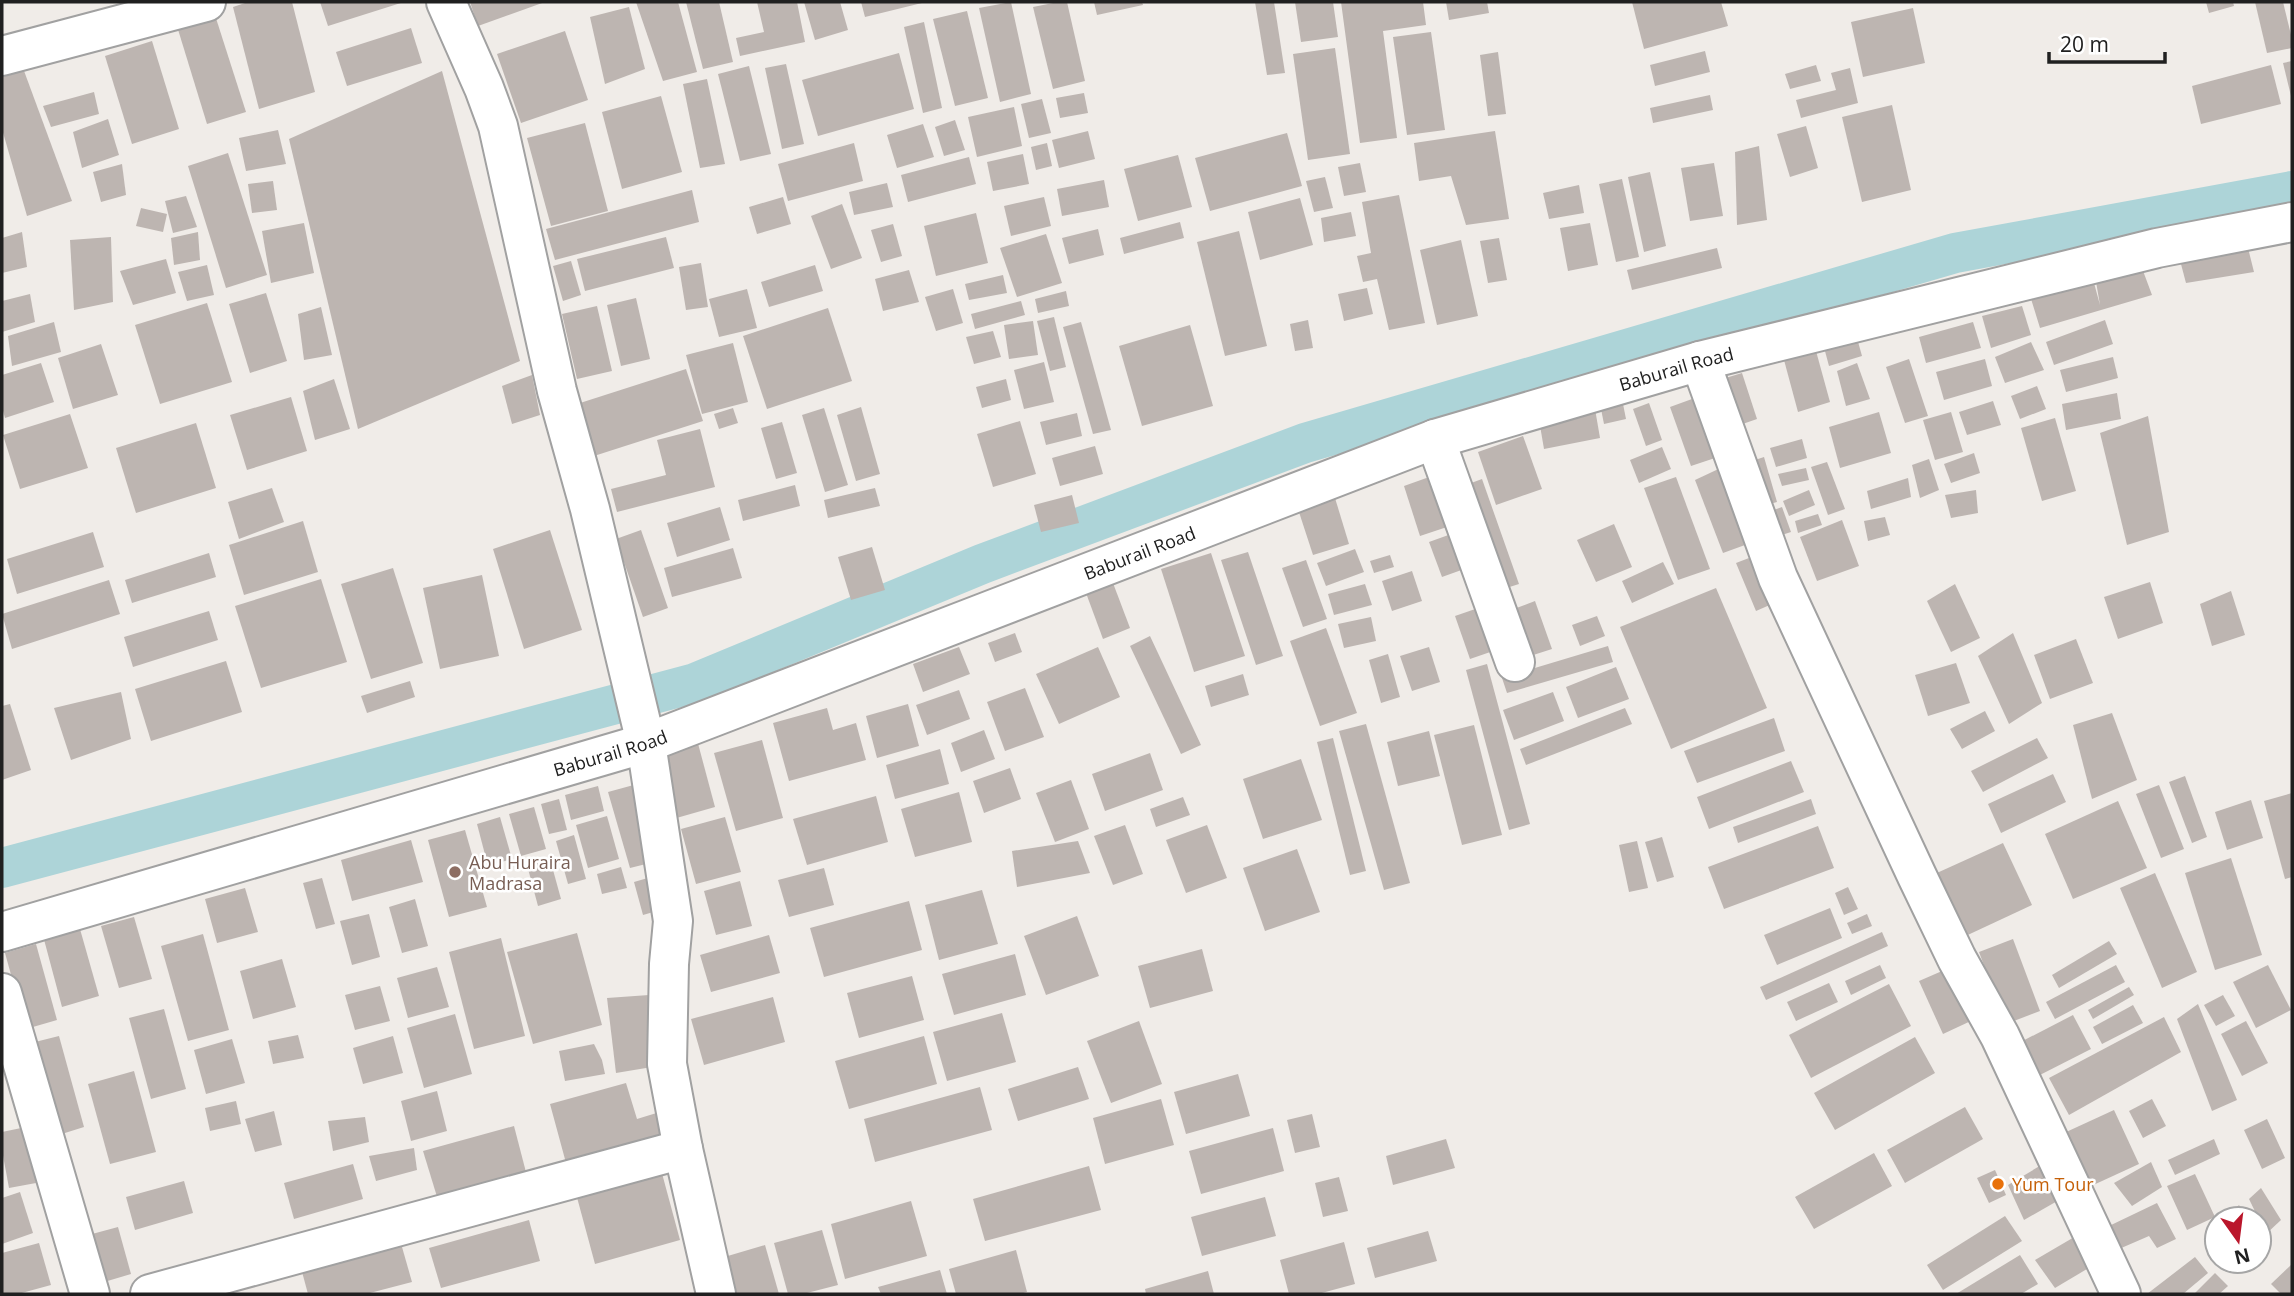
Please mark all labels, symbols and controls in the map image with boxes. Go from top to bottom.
scale bar [2049,21,2164,65]
text: 20 m [2060,30,2109,58]
street label: Baburail Road [1616,341,1736,396]
street label: Baburail Road [1080,520,1199,585]
street label: Baburail Road [550,724,671,782]
place label: Abu Huraira Madrasa [469,850,571,895]
marker: Abu Huraira Madrasa [447,864,463,880]
place label: Yum Tour [2012,1172,2094,1196]
marker: Yum Tour [1990,1176,2006,1192]
north arrow [2203,1205,2273,1275]
text: N [2231,1242,2253,1271]

